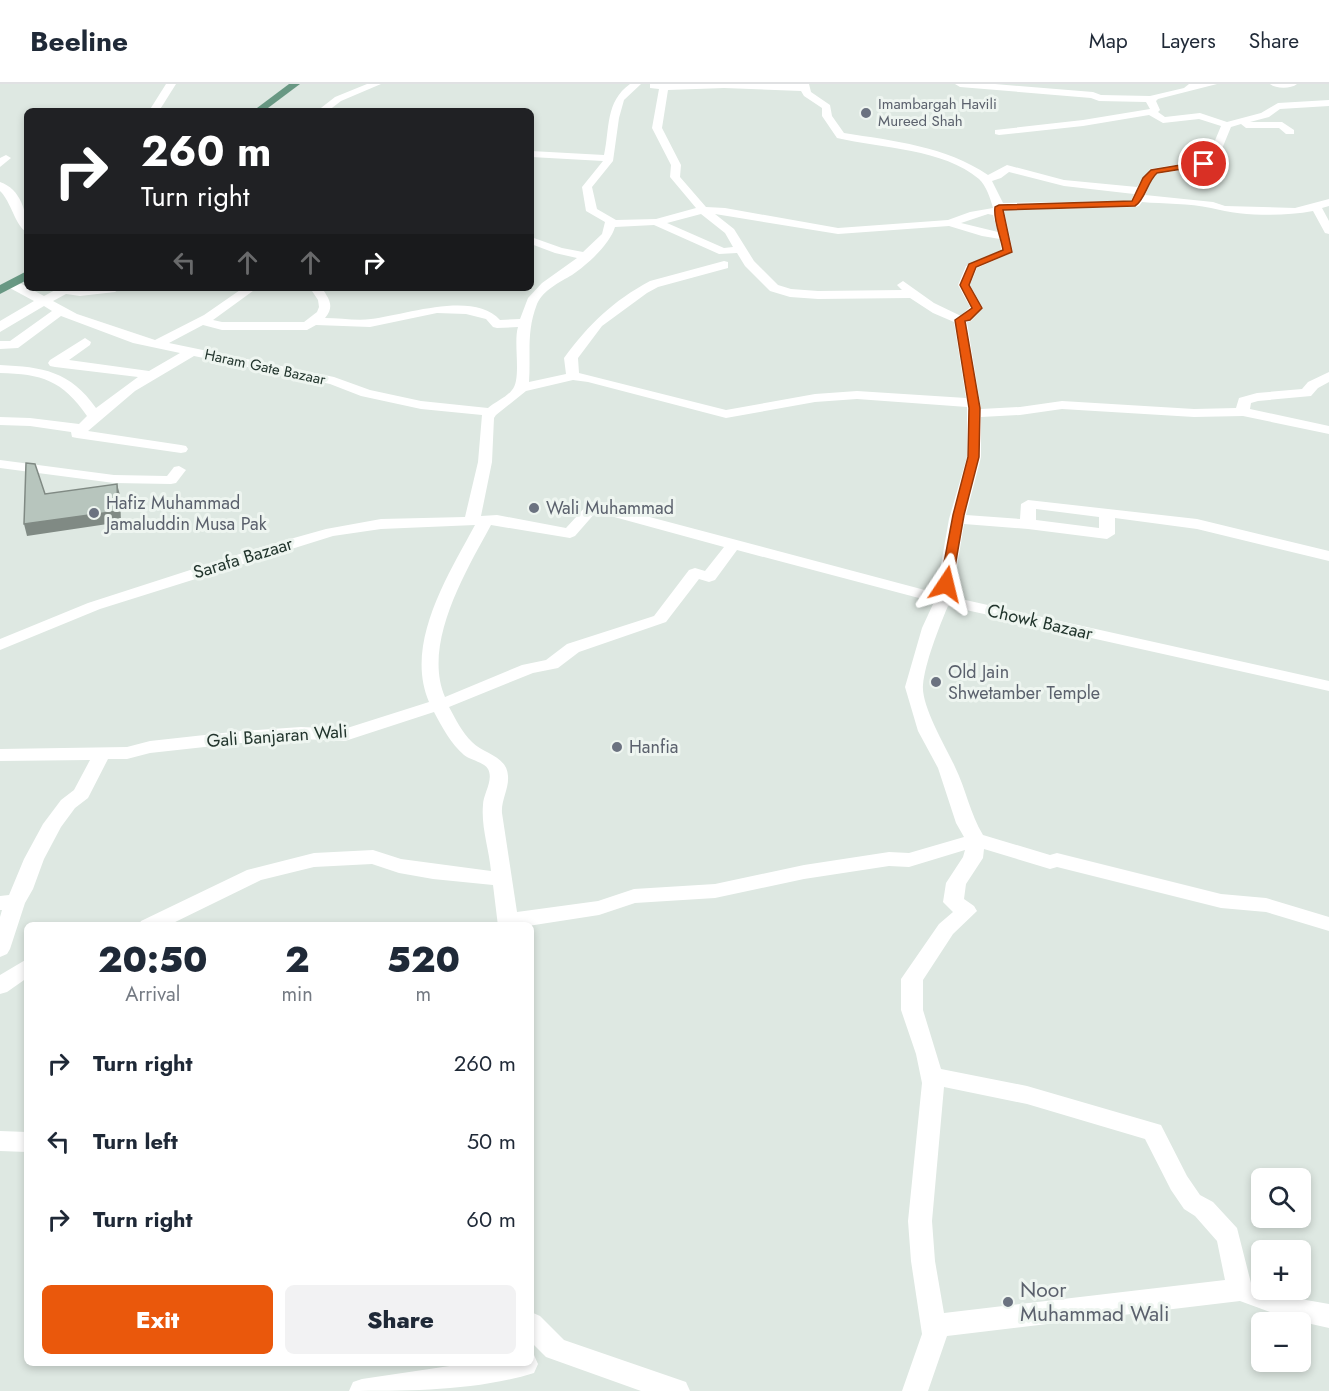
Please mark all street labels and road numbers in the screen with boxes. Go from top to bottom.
street label: Haram Gate Bazaar [202,343,328,391]
street label: Sarafa Bazaar [190,530,297,585]
street label: Chowk Bazaar [985,597,1096,647]
street label: Gali Banjaran Wali [206,718,348,754]

